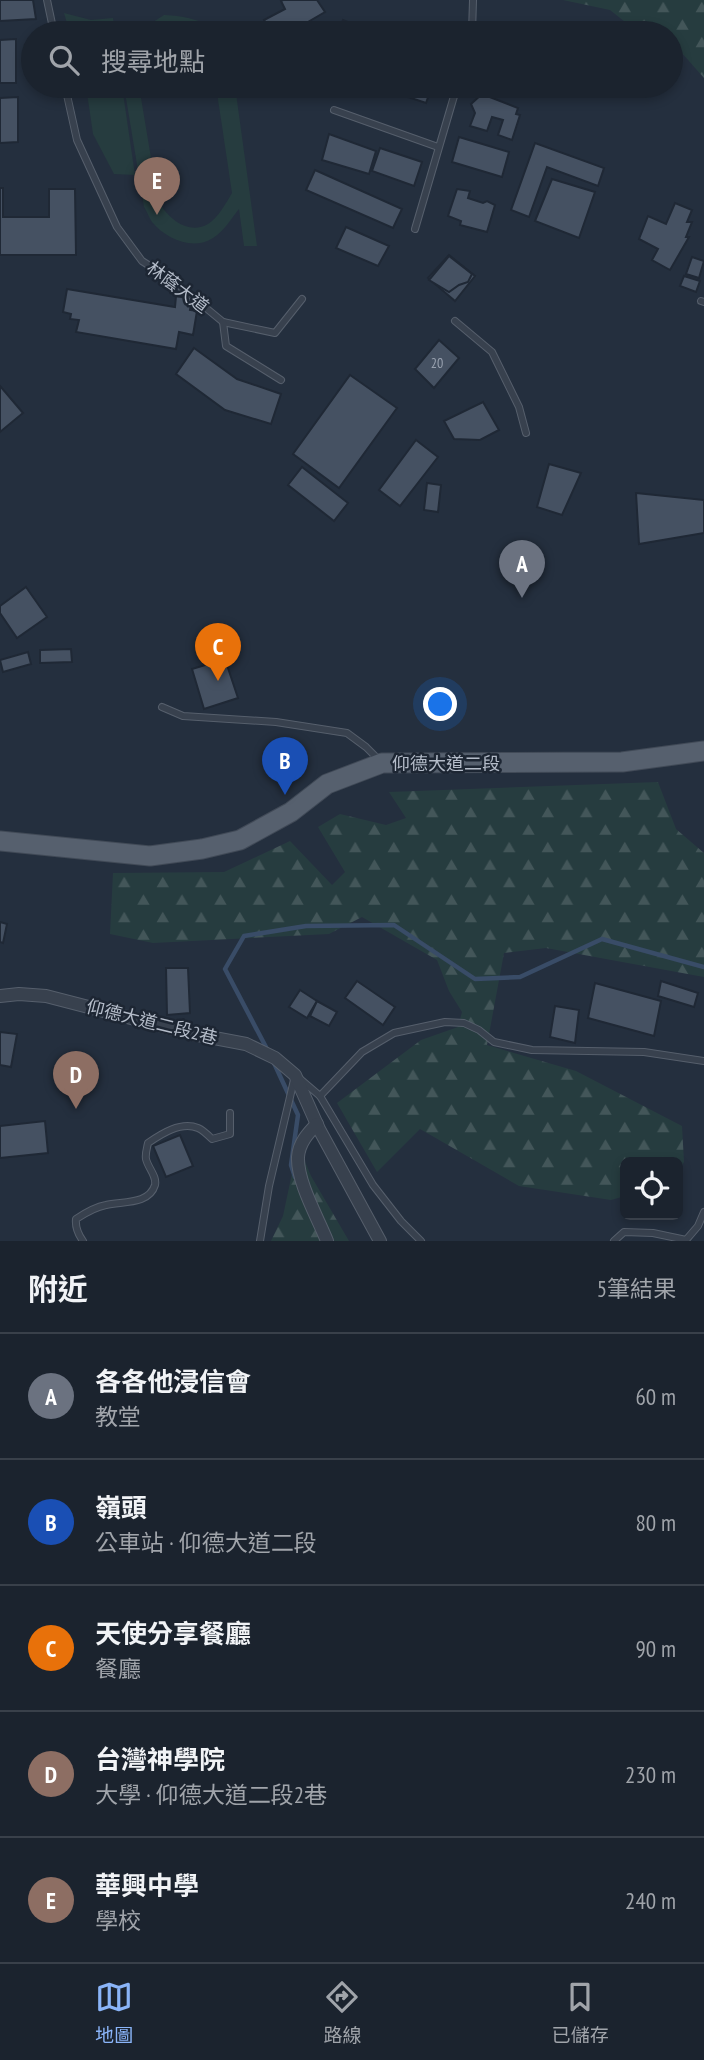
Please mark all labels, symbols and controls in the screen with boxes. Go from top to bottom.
search box [21,21,683,98]
icon: search [45,41,83,79]
text: 搜尋地點 [101,45,205,78]
pin: E [134,157,180,215]
street label: 林蔭大道 [142,256,214,318]
house number: 20 [431,354,443,372]
pin: A [499,540,545,598]
pin: C [195,623,241,681]
your location [423,687,457,721]
pin: B [262,737,308,795]
street label: 仰德大道二段 [392,752,500,775]
street label: 仰德大道二段2巷 [84,995,220,1049]
pin: D [53,1051,99,1109]
map controls [620,1157,683,1220]
button: locate [620,1157,683,1220]
text: 附近 [28,1269,88,1308]
text: 5筆結果 [597,1274,676,1303]
text: 各各他浸信會 [95,1365,251,1398]
text: A [45,1382,57,1411]
text: 60 m [635,1382,676,1411]
text: 教堂 [95,1402,141,1431]
text: 嶺頭 [95,1491,147,1524]
text: B [45,1508,57,1537]
text: 80 m [635,1508,676,1537]
text: 公車站 · 仰德大道二段 [95,1528,317,1557]
text: 天使分享餐廳 [95,1617,251,1650]
text: C [46,1634,56,1663]
text: 90 m [635,1634,676,1663]
text: 餐廳 [95,1654,141,1683]
text: 台灣神學院 [95,1743,225,1776]
text: D [45,1760,57,1789]
text: 230 m [625,1760,676,1789]
text: 大學 · 仰德大道二段2巷 [95,1780,327,1809]
text: 華興中學 [95,1869,199,1902]
text: E [46,1886,56,1915]
text: 240 m [625,1886,676,1915]
text: 學校 [95,1906,141,1935]
tab: 地圖 [95,1978,133,2047]
tab: 路線 [323,1978,362,2047]
tab: 已儲存 [552,1978,609,2047]

